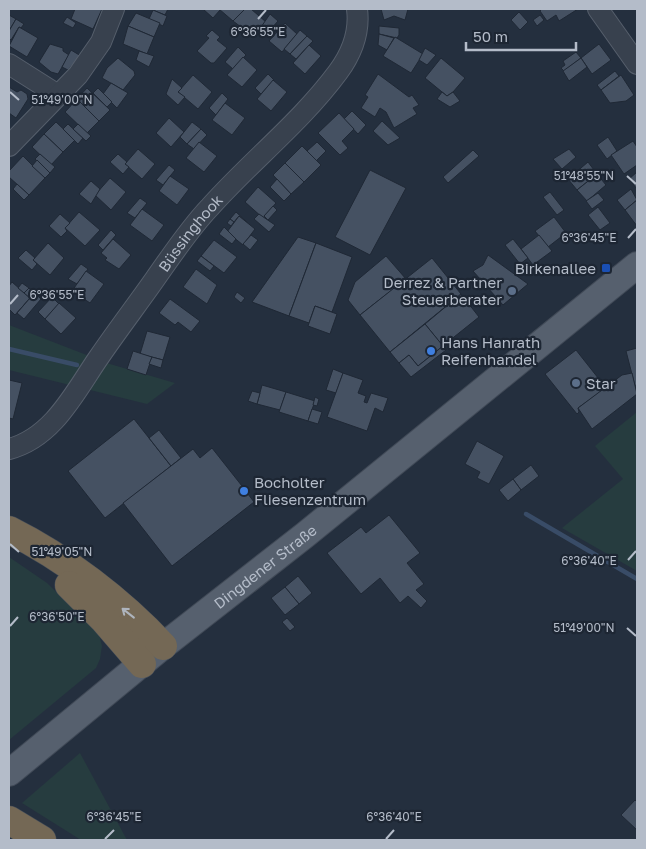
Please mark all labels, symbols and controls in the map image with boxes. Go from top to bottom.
scale bar [466,20,576,52]
text: 6°36'55"E [231,24,285,39]
text: 50 m [473,27,508,45]
text: 51°49'00"N [31,92,93,107]
text: 51°48'55"N [554,168,614,183]
street label: Büssinghook [154,190,226,275]
text: 6°36'45"E [561,230,617,245]
place label: Birkenallee [515,259,596,277]
marker: Birkenallee [600,262,612,274]
place label: Derrez & Partner Steuerberater [383,273,502,308]
marker: Derrez & Partner Steuerberater [506,285,518,297]
text: 6°36'55"E [30,287,84,302]
place label: Hans Hanrath Reifenhandel [441,333,540,368]
marker: Hans Hanrath Reifenhandel [425,345,437,357]
place label: Star [586,374,616,392]
marker: Star [570,377,582,389]
place label: Bocholter Fliesenzentrum [254,473,366,508]
marker: Bocholter Fliesenzentrum [238,485,250,497]
street label: Dingdener Straße [210,520,320,612]
text: 51°49'05"N [32,544,92,559]
text: 6°36'40"E [561,553,617,568]
one-way arrow [122,607,135,618]
text: 6°36'50"E [29,609,85,624]
text: 51°49'00"N [553,620,615,635]
text: 6°36'45"E [86,809,142,824]
text: 6°36'40"E [366,809,422,824]

